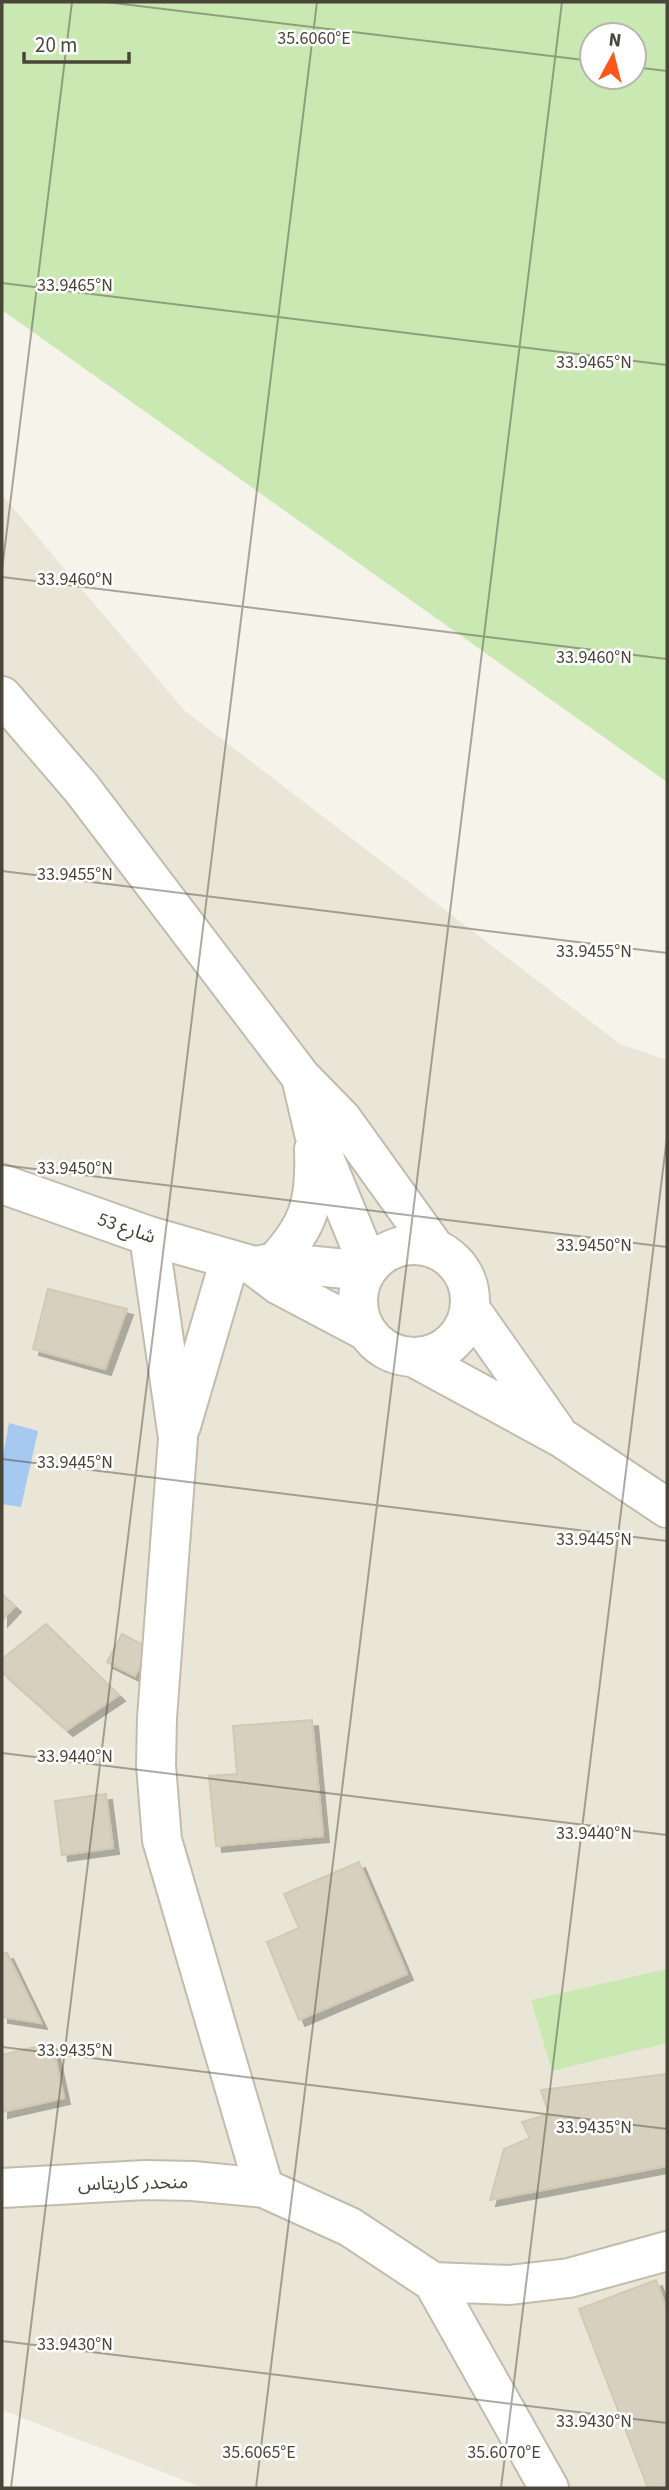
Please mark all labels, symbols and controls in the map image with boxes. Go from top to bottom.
scale bar [24,21,130,65]
north arrow [578,21,648,91]
text: 35.6060°E [277,26,351,51]
text: N [607,26,623,55]
text: 20 m [35,30,77,60]
text: 33.9465°N [37,273,113,298]
text: 33.9465°N [556,350,632,375]
text: 33.9460°N [37,567,113,592]
text: 33.9460°N [556,645,632,670]
text: 33.9455°N [37,862,113,887]
text: 33.9455°N [556,939,632,964]
text: 33.9450°N [37,1156,113,1181]
street label: شارع 53 [94,1206,159,1251]
text: 33.9450°N [556,1233,632,1258]
text: 33.9445°N [37,1450,113,1475]
text: 33.9445°N [556,1527,632,1552]
text: 33.9440°N [37,1744,113,1769]
text: 33.9440°N [556,1821,632,1846]
text: 33.9435°N [37,2038,113,2063]
text: 33.9435°N [556,2115,632,2140]
street label: منحدر كاريتاس [78,2169,189,2198]
text: 33.9430°N [37,2332,113,2357]
text: 33.9430°N [556,2409,632,2434]
text: 35.6065°E [222,2440,296,2465]
text: 35.6070°E [467,2440,541,2465]

